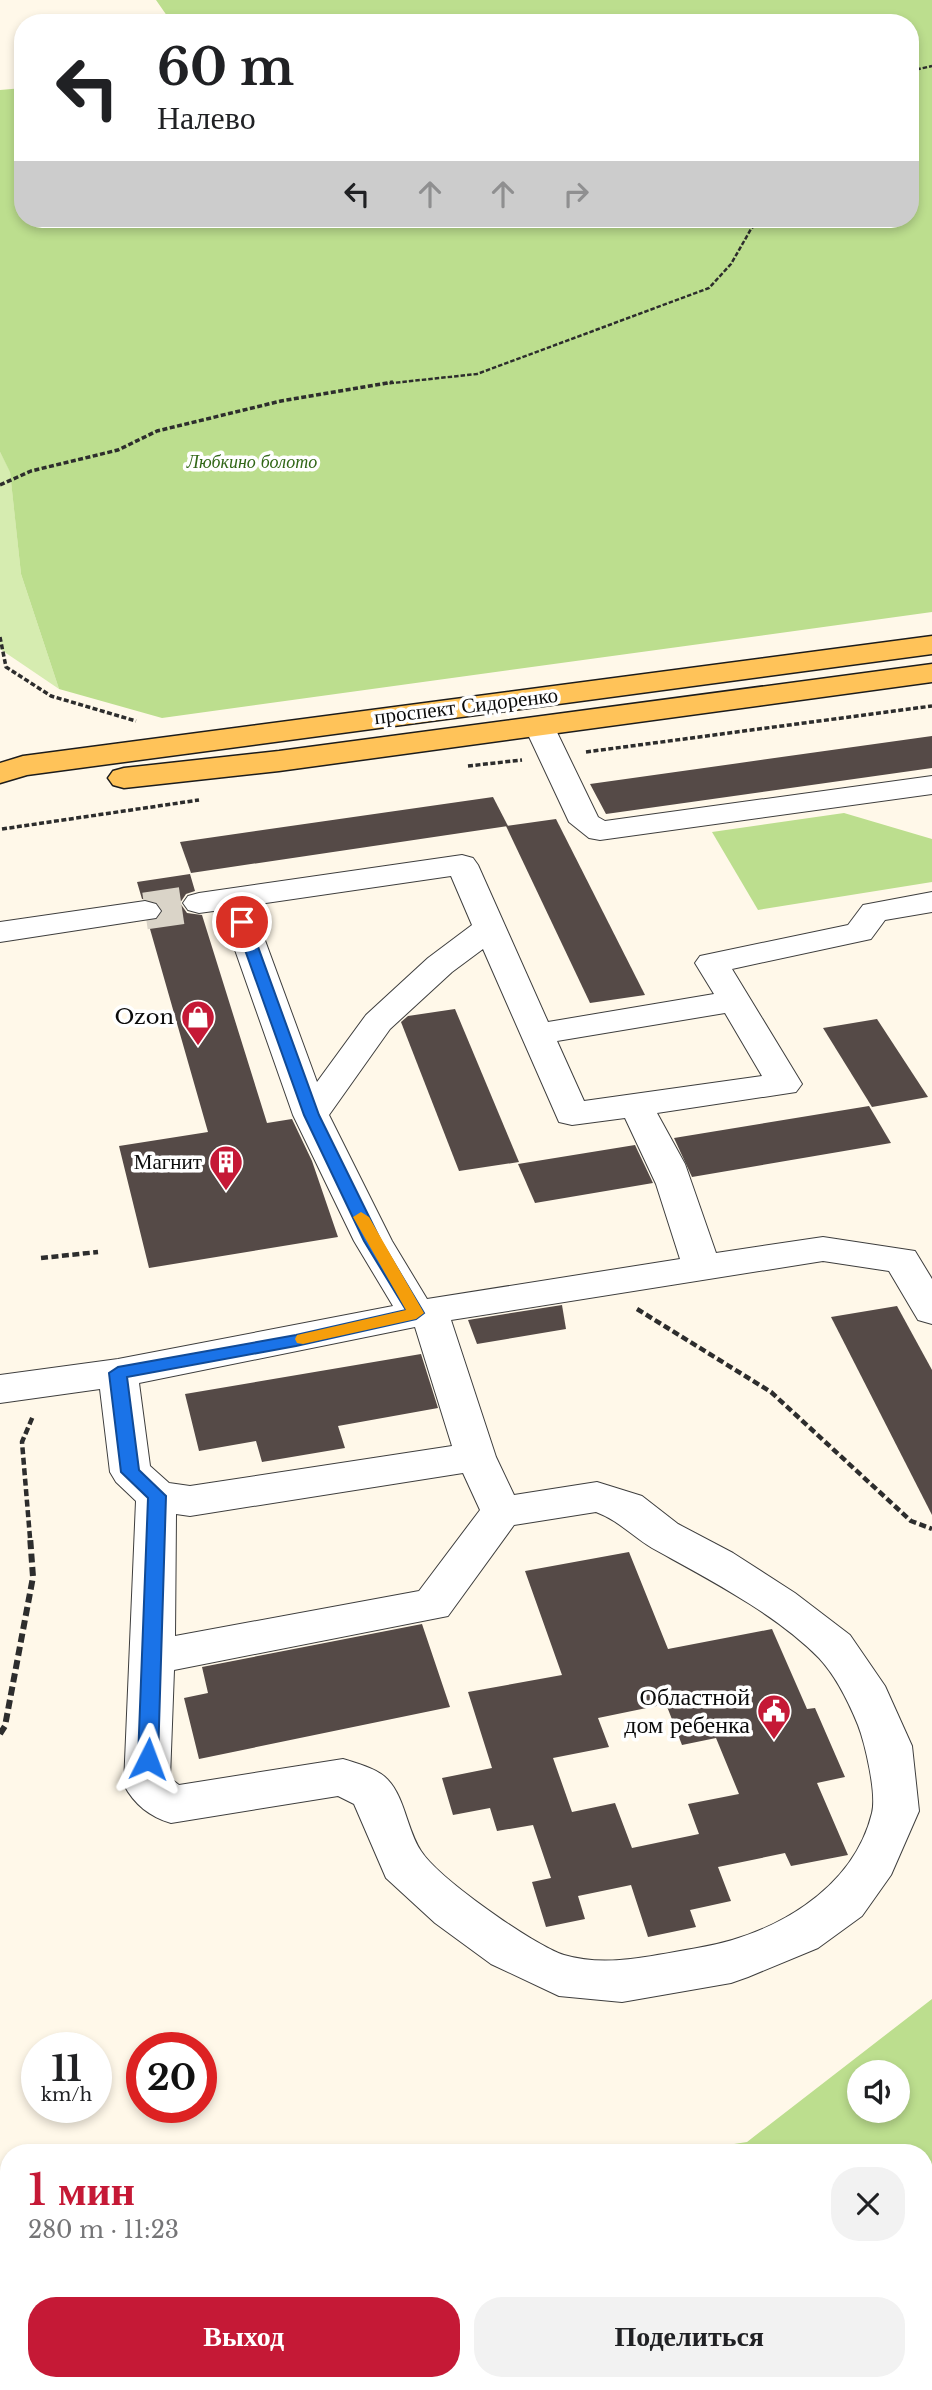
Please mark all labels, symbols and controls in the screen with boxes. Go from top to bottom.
text: 60 m [157,37,294,98]
icon: left [42,42,133,133]
text: Налево [157,98,256,138]
icon: left [338,175,376,213]
icon: ahead [411,175,449,213]
icon: ahead [484,175,522,213]
icon: right [557,175,595,213]
park label: Любкино болото [186,451,317,473]
street label: проспект Сидоренко [373,682,559,730]
pin [212,892,272,952]
icon: arrive [223,903,261,941]
shop icon: Ozon [179,998,217,1047]
place label: Ozon [114,1004,174,1030]
building icon: Магнит [207,1143,245,1192]
place label: Магнит [134,1149,202,1175]
place label: Областной дом ребенка [624,1682,750,1739]
public building icon: Областной дом ребенка [755,1692,793,1741]
position arrow [111,1722,185,1796]
speed limit sign: 20 [126,2032,217,2123]
text: 11 [51,2047,82,2090]
map controls [847,2060,910,2123]
button: sound [847,2060,910,2123]
text: km/h [41,2084,92,2106]
text: 1 мин [28,2164,135,2216]
button: close [831,2167,905,2241]
text: 280 m · 11:23 [28,2216,179,2244]
button: Выход [28,2297,460,2377]
button: Поделиться [474,2297,905,2377]

